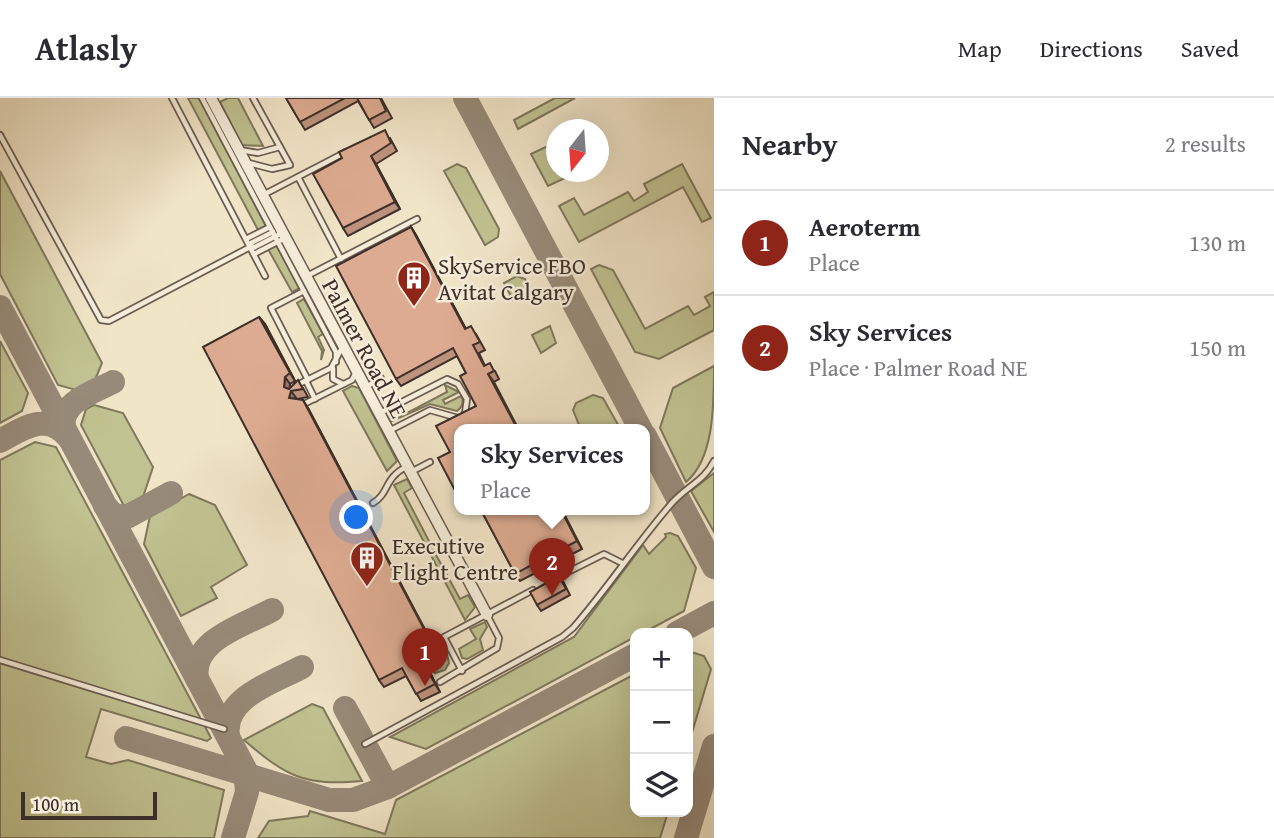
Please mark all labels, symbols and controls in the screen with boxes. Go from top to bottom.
text: Atlasly [35,24,137,72]
text: Map [958,31,1002,66]
text: Directions [1040,31,1143,66]
text: Saved [1181,31,1239,66]
north arrow [546,119,609,182]
text: Nearby [742,122,838,166]
text: 2 results [1165,127,1246,160]
text: Aeroterm [809,207,921,246]
text: 1 [759,226,771,259]
text: 130 m [1189,226,1246,259]
text: Place [809,246,860,279]
place label: SkyService FBO Avitat Calgary [438,249,586,308]
building icon: SkyService FBO Avitat Calgary [395,259,433,308]
street label: Palmer Road NE [314,272,416,424]
text: Sky Services [809,312,952,351]
text: 2 [759,331,771,364]
text: 150 m [1189,331,1246,364]
text: Place · Palmer Road NE [809,351,1027,384]
popup [454,424,650,515]
text: Sky Services [480,434,624,473]
text: Place [480,473,531,506]
your location [339,500,373,534]
place label: Executive Flight Centre [392,529,518,588]
pin: 2 [529,538,575,596]
building icon: Executive Flight Centre [348,539,386,588]
pin: 1 [402,628,448,686]
map controls [630,628,693,817]
button: + [630,628,693,691]
button: − [630,691,693,754]
button: layers [630,754,693,817]
scale bar [21,789,158,821]
text: 100 m [32,790,79,818]

